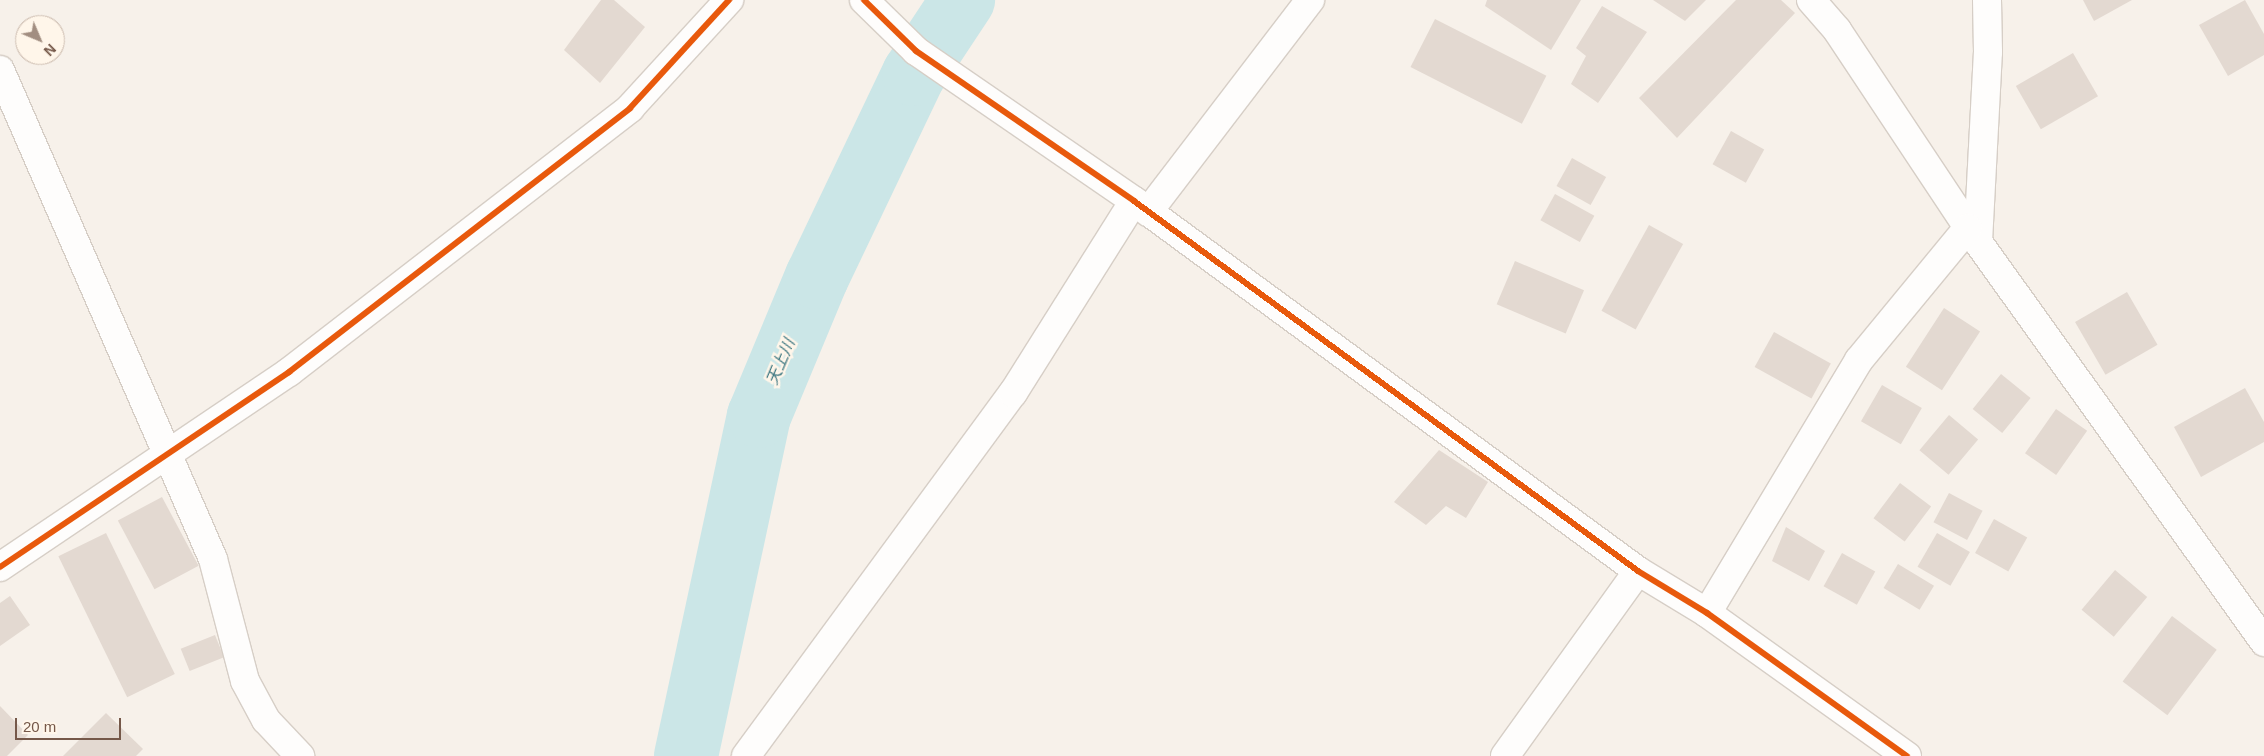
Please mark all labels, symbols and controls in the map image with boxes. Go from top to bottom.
north arrow [15,15,65,65]
text: N [41,41,59,59]
water label: 天上川 [763,336,799,388]
scale bar [18,708,124,740]
text: 20 m [23,718,56,735]

